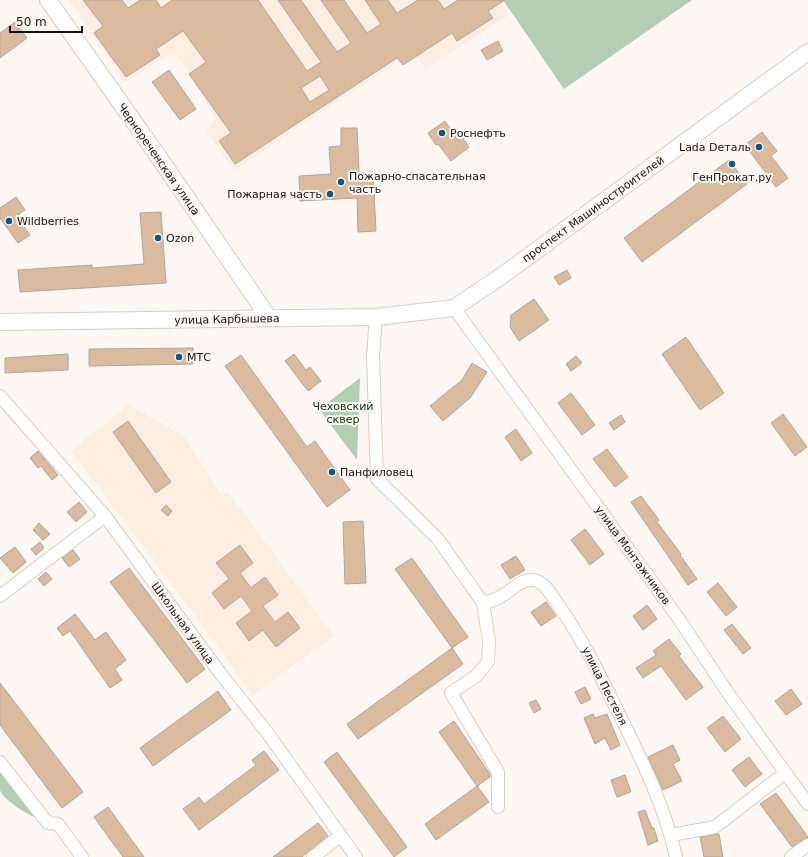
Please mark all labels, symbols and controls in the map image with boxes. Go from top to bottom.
scale bar [10,8,82,34]
text: 50 m [16,15,47,29]
street label: Чернореченская улица [115,101,202,218]
place label: Роснефть [450,127,506,140]
marker: Роснефть [437,128,447,138]
place label: Lada Dеталь [679,141,751,154]
marker: Lada Dеталь [754,142,764,152]
street label: проспект Машиностроителей [520,154,667,265]
marker: ГенПрокат.ру [727,159,737,169]
place label: Пожарно-спасательная часть [349,170,486,196]
place label: ГенПрокат.ру [692,171,772,184]
marker: Пожарно-спасательная часть [336,177,346,187]
place label: Пожарная часть [227,188,322,201]
marker: Пожарная часть [325,189,335,199]
place label: Wildberries [17,215,79,228]
marker: Wildberries [4,216,14,226]
place label: Ozon [166,232,194,245]
marker: Ozon [153,233,163,243]
street label: улица Карбышева [174,312,280,327]
place label: МТС [187,351,211,364]
marker: МТС [174,352,184,362]
park label: Чеховский сквер [312,400,374,426]
place label: Панфиловец [340,466,413,479]
marker: Панфиловец [327,467,337,477]
street label: улица Монтажников [592,503,673,607]
street label: Школьная улица [149,580,217,667]
street label: улица Пестеля [579,645,630,728]

